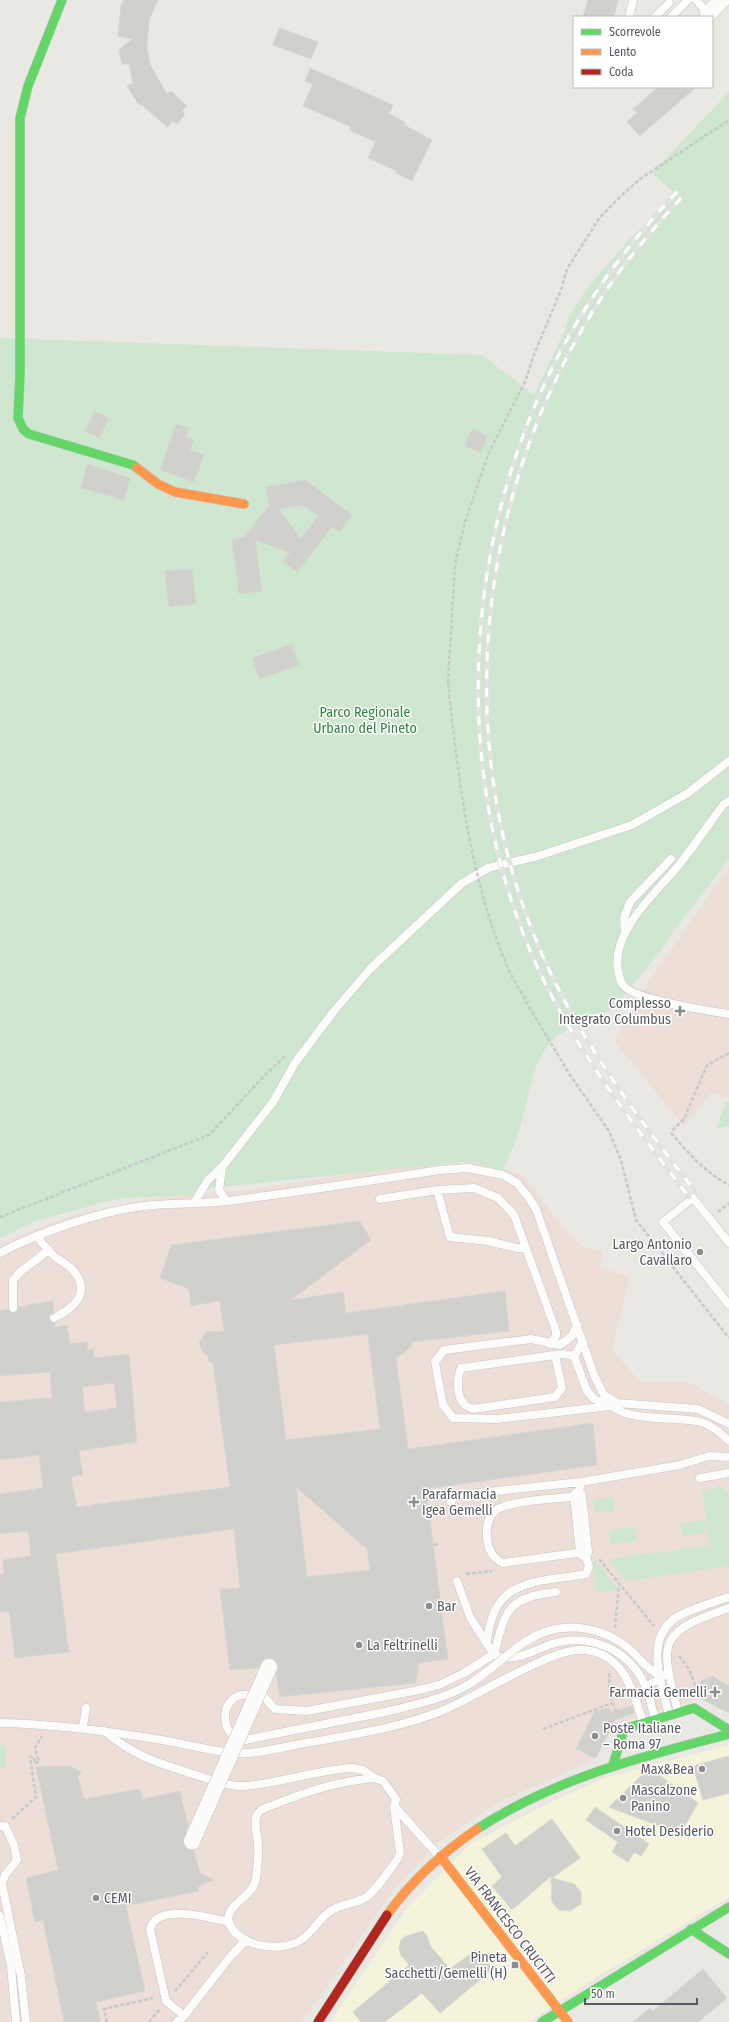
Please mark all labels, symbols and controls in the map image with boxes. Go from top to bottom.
legend [573,16,713,88]
text: Scorrevole [609,25,661,39]
text: Lento [609,45,636,59]
text: Coda [609,65,634,79]
park label: Parco Regionale Urbano del Pineto [313,704,417,737]
place label: Complesso Integrato Columbus [559,995,671,1028]
marker: Complesso Integrato Columbus [674,1005,686,1017]
place label: Largo Antonio Cavallaro [613,1236,692,1269]
marker: Largo Antonio Cavallaro [695,1247,705,1257]
place label: Parafarmacia Igea Gemelli [422,1486,497,1519]
marker: Parafarmacia Igea Gemelli [409,1497,419,1507]
place label: Bar [437,1598,457,1615]
marker: Bar [424,1601,434,1611]
place label: La Feltrinelli [367,1637,438,1654]
marker: La Feltrinelli [354,1640,364,1650]
place label: Farmacia Gemelli [609,1684,707,1701]
marker: Farmacia Gemelli [710,1687,720,1697]
place label: Poste Italiane – Roma 97 [603,1720,681,1753]
marker: Poste Italiane – Roma 97 [590,1731,600,1741]
place label: Max&Bea [641,1761,694,1778]
marker: Max&Bea [697,1764,707,1774]
place label: Mascalzone Panino [631,1782,697,1815]
marker: Mascalzone Panino [618,1793,628,1803]
place label: Hotel Desiderio [625,1823,714,1840]
marker: Hotel Desiderio [612,1826,622,1836]
street label: VIA FRANCESCO CRUCITTI [461,1864,559,1986]
place label: CEMI [104,1890,131,1907]
marker: CEMI [91,1893,101,1903]
place label: Pineta Sacchetti/Gemelli (H) [385,1949,507,1982]
marker: Pineta Sacchetti/Gemelli (H) [510,1960,520,1970]
scale bar [585,1980,697,2006]
text: 50 m [591,1987,615,2001]

